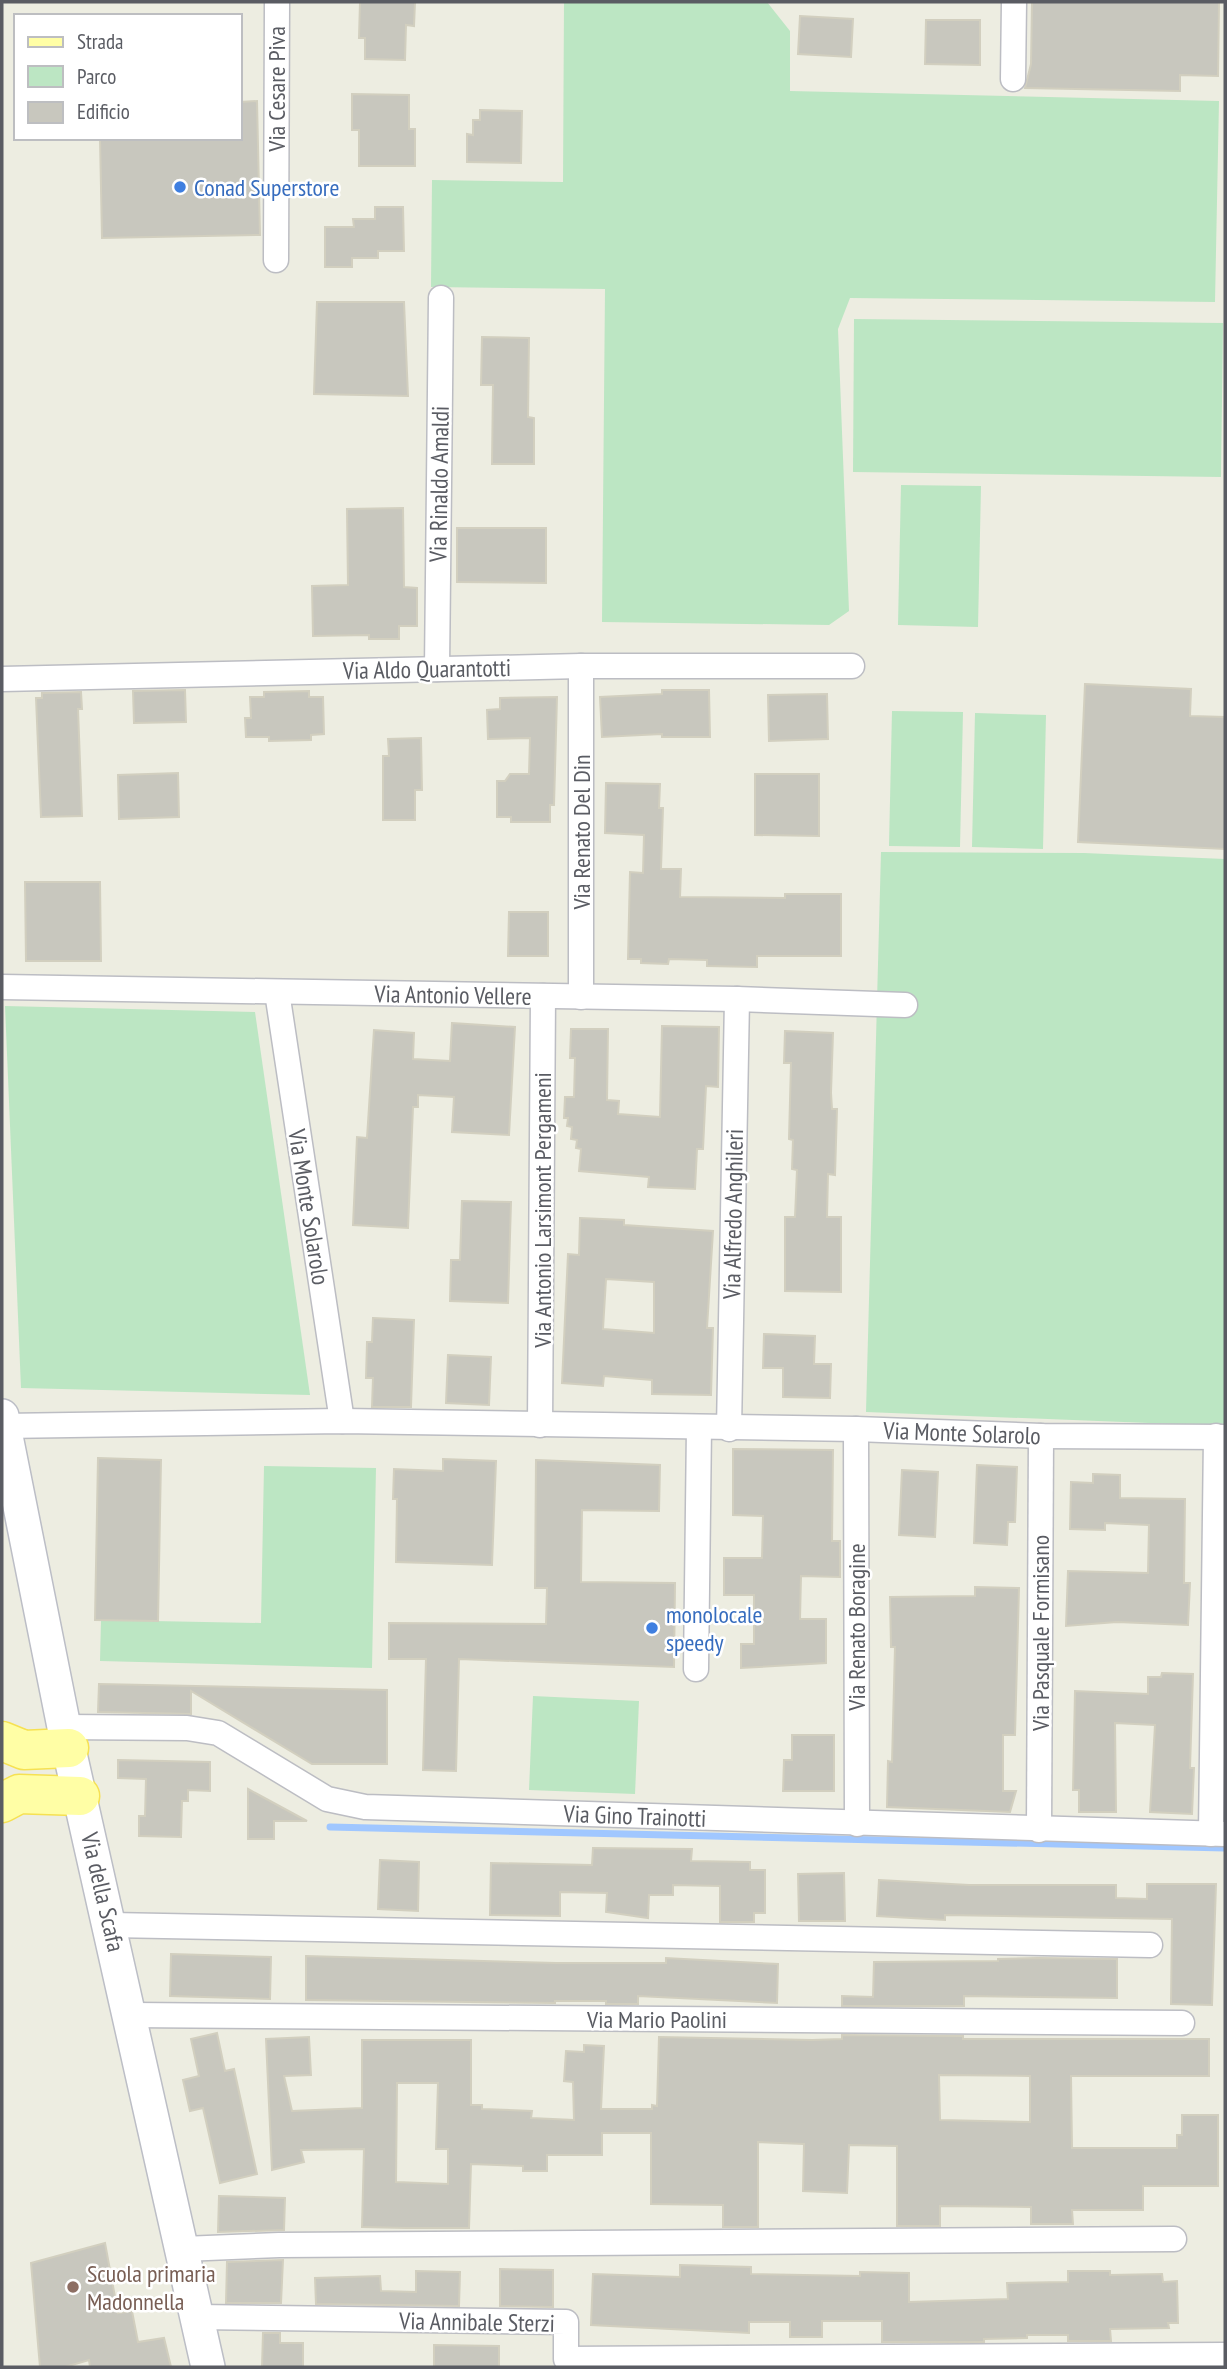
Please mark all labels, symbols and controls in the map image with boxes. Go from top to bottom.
legend [14,14,242,140]
street label: Via Cesare Piva [261,26,292,153]
text: Strada [77,28,123,55]
text: Parco [77,63,116,90]
text: Edificio [77,98,130,125]
place label: Conad Superstore [194,172,339,203]
marker: Conad Superstore [172,179,188,195]
street label: Via Rinaldo Amaldi [422,406,456,563]
street label: Via Aldo Quarantotti [342,652,511,686]
street label: Via Renato Del Din [566,754,597,911]
street label: Via Antonio Vellere [373,978,532,1012]
street label: Via Antonio Larsimont Pergameni [527,1072,558,1349]
street label: Via Monte Solarolo [281,1126,337,1287]
street label: Via Alfredo Anghileri [716,1129,750,1300]
street label: Via Monte Solarolo [882,1415,1041,1451]
street label: Via Pasquale Formisano [1025,1535,1056,1732]
street label: Via Renato Boragine [841,1543,872,1712]
place label: monolocale speedy [666,1599,763,1658]
marker: monolocale speedy [644,1620,660,1636]
street label: Via Gino Trainotti [562,1798,707,1834]
street label: Via della Scafa [74,1828,132,1955]
street label: Via Mario Paolini [586,2004,727,2035]
place label: Scuola primaria Madonnella [87,2258,216,2317]
marker: Scuola primaria Madonnella [65,2279,81,2295]
street label: Via Annibale Sterzi [398,2305,555,2339]

